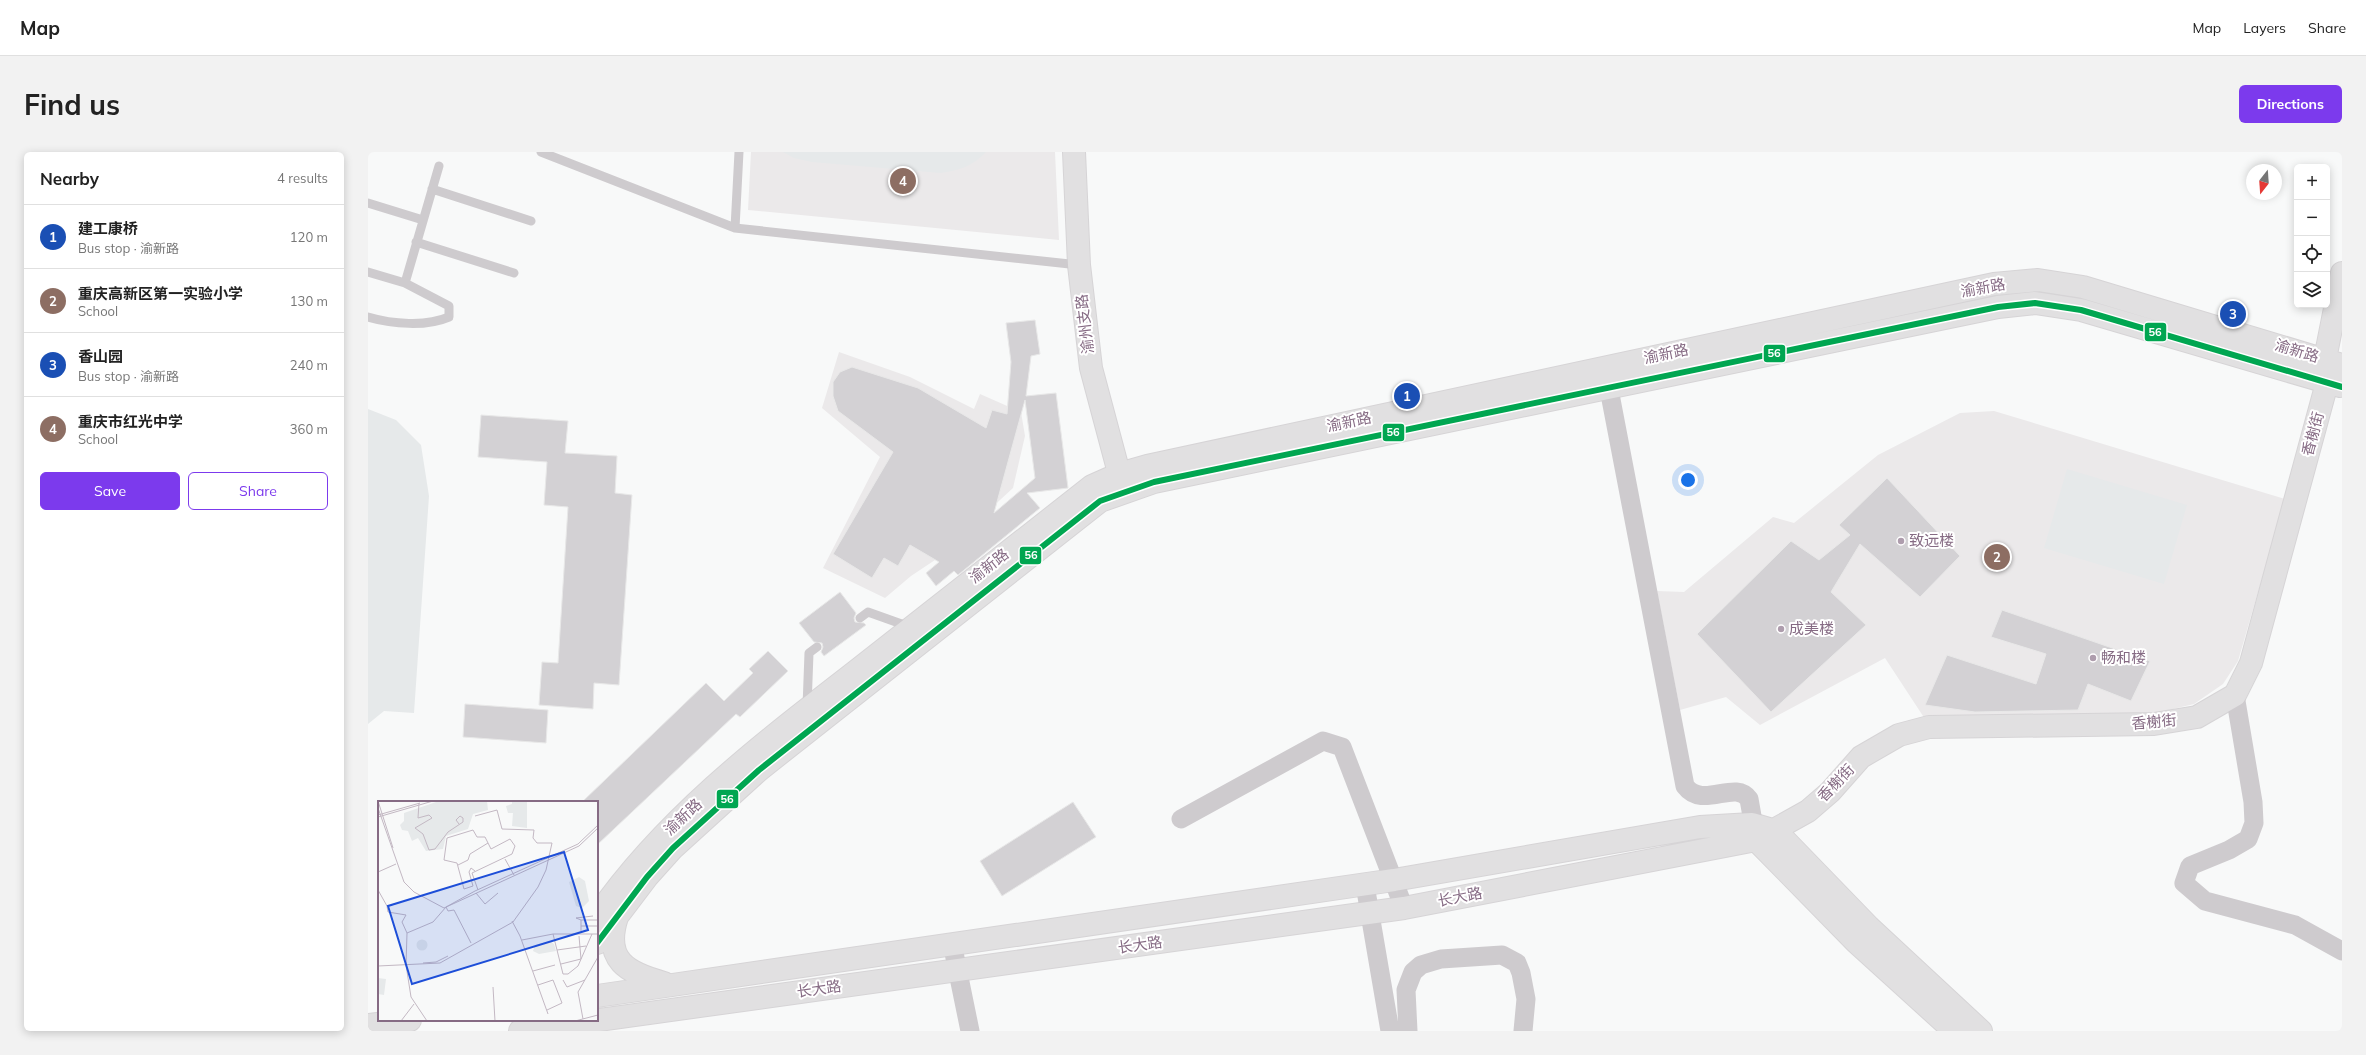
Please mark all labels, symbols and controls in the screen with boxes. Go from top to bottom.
text: Map [20,16,60,40]
text: Map [2192,19,2221,37]
text: Layers [2243,19,2286,37]
text: Share [2308,19,2346,37]
button: Directions [2239,85,2342,123]
text: Find us [24,87,120,122]
north arrow [2246,164,2282,200]
map controls [2294,164,2330,308]
button: + [2294,164,2330,200]
pin: 4 [890,166,916,196]
text: Nearby [40,168,99,189]
text: 4 results [277,170,328,186]
button: − [2294,200,2330,236]
text: 建工康桥 [78,219,138,238]
text: 1 [49,229,57,245]
text: 120 m [290,229,328,245]
button: locate [2294,236,2330,272]
text: Bus stop · 渝新路 [78,240,179,256]
button: layers [2294,272,2330,308]
street label: 渝新路 [1959,274,2007,301]
text: 重庆高新区第一实验小学 [78,284,243,303]
text: 2 [49,293,57,309]
text: 130 m [290,293,328,309]
street label: 渝州支路 [1071,293,1098,355]
pin: 3 [2220,299,2246,329]
text: School [78,303,118,319]
line badge: 56 [2144,322,2167,342]
text: 56 [2148,325,2162,339]
street label: 渝新路 [2273,335,2321,366]
street label: 渝新路 [1642,340,1690,367]
line badge: 56 [1763,344,1786,363]
text: 56 [1767,346,1781,360]
text: 香山园 [78,347,123,366]
text: 3 [49,357,57,373]
text: 240 m [290,357,328,373]
text: Bus stop · 渝新路 [78,368,179,384]
pin: 1 [1394,381,1420,411]
street label: 渝新路 [1325,408,1373,435]
street label: 香榭街 [2298,410,2328,458]
text: 重庆市红光中学 [78,412,183,431]
text: 4 [49,421,57,437]
text: 360 m [290,421,328,437]
line badge: 56 [1382,423,1405,442]
text: 56 [1386,425,1400,439]
text: School [78,431,118,447]
your location [1678,470,1698,490]
button: Save [40,472,180,510]
button: Share [188,472,328,510]
place label: 致远楼 [1909,531,1954,550]
marker: 致远楼 [1896,536,1906,546]
pin: 2 [1984,542,2010,572]
street label: 渝新路 [965,544,1012,587]
line badge: 56 [1019,546,1042,565]
text: 56 [1024,548,1038,562]
place label: 成美楼 [1789,619,1834,638]
marker: 成美楼 [1776,624,1786,634]
place label: 畅和楼 [2101,648,2146,667]
marker: 畅和楼 [2088,653,2098,663]
street label: 香榭街 [2131,710,2177,733]
street label: 香榭街 [1813,760,1858,805]
line badge: 56 [716,789,739,809]
text: 56 [720,792,734,806]
street label: 渝新路 [660,794,706,839]
inset map [378,801,598,1021]
street label: 长大路 [1436,883,1484,910]
street label: 长大路 [1116,932,1164,957]
street label: 长大路 [795,976,843,1001]

